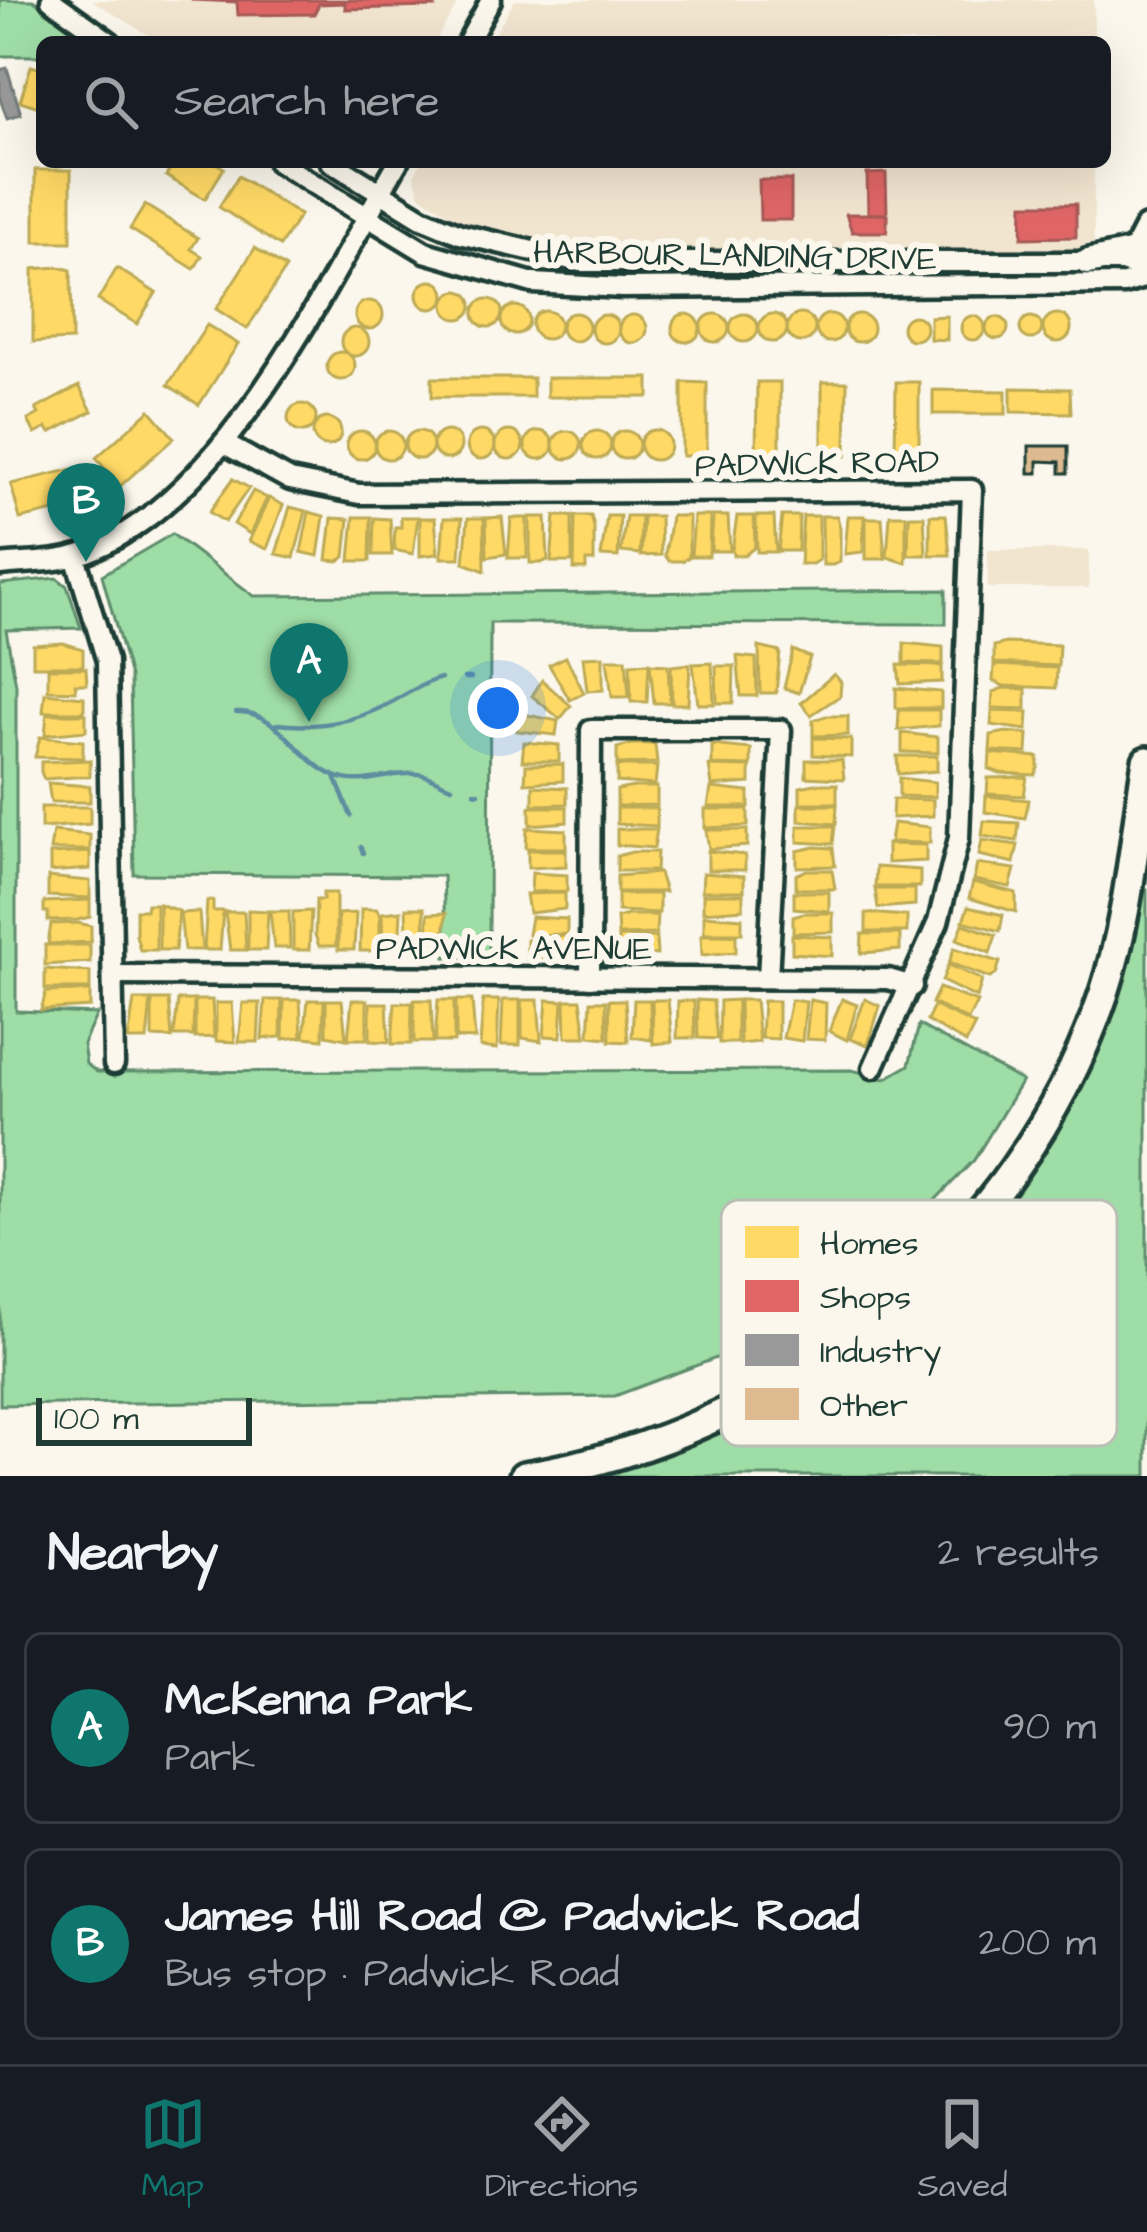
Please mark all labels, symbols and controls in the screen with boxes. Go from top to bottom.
search box [36,36,1111,168]
icon: search [78,69,144,135]
text: Search here [174,71,440,133]
street label: HARBOUR LANDING DRIVE [533,229,937,283]
street label: PADWICK ROAD [694,439,940,489]
pin: B [47,463,125,562]
pin: A [270,623,348,722]
your location [468,678,528,738]
street label: PADWICK AVENUE [376,926,652,972]
legend [721,1200,1117,1446]
text: Homes [820,1221,919,1267]
text: Shops [820,1275,911,1321]
text: Industry [820,1329,941,1376]
text: Other [820,1383,908,1429]
scale bar [36,1392,252,1445]
text: 100 m [54,1396,139,1442]
text: Nearby [48,1519,218,1590]
text: 2 results [938,1527,1099,1581]
text: McKenna Park [165,1670,472,1732]
text: A [78,1701,102,1755]
text: 90 m [1003,1701,1096,1755]
text: Park [165,1732,255,1786]
text: James Hill Road @ Padwick Road [165,1886,860,1948]
text: B [76,1917,104,1971]
text: 200 m [979,1917,1096,1971]
text: Bus stop · Padwick Road [165,1948,619,2002]
tab: Map [140,2091,206,2209]
tab: Directions [485,2091,638,2209]
tab: Saved [917,2091,1007,2209]

